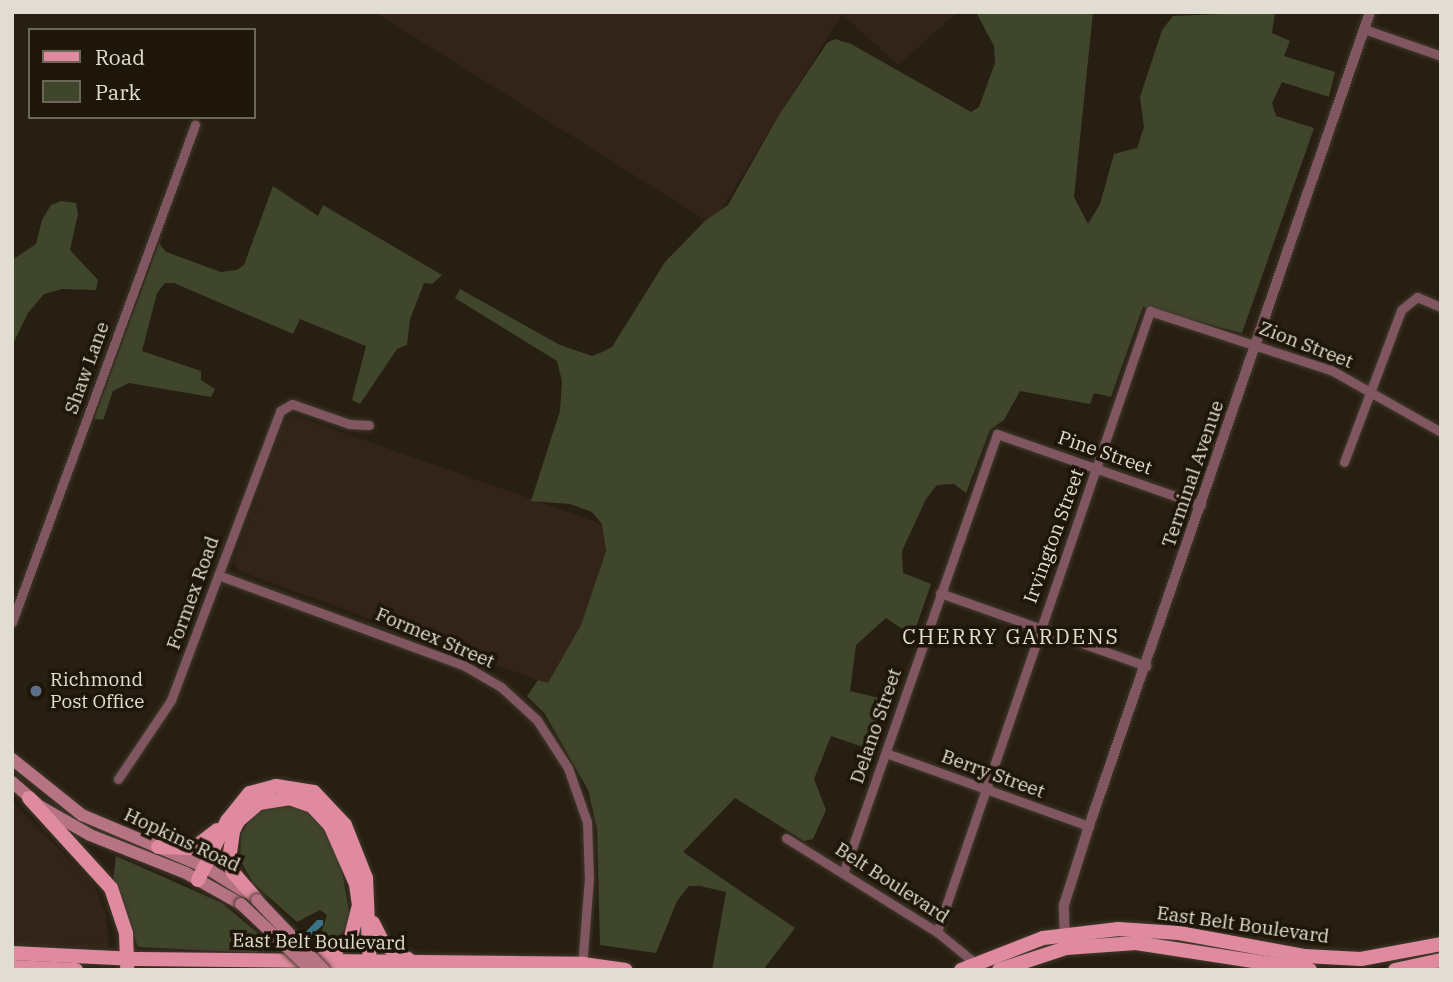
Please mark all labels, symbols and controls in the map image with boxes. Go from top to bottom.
legend [28,28,256,119]
text: Road [95,43,145,71]
text: Park [95,78,141,106]
street label: Zion Street [1256,317,1356,373]
street label: Shaw Lane [60,319,114,417]
street label: Terminal Avenue [1157,398,1229,550]
street label: Pine Street [1055,426,1155,480]
street label: Irvington Street [1019,466,1089,606]
street label: Formex Road [162,533,224,653]
street label: Formex Street [372,603,498,673]
district label: CHERRY GARDENS [904,623,1118,649]
street label: Delano Street [846,665,906,787]
place label: Richmond Post Office [50,669,144,713]
marker: Richmond Post Office [28,683,44,699]
street label: Berry Street [938,745,1048,803]
street label: Hopkins Road [120,803,244,877]
street label: Belt Boulevard [831,838,953,928]
street label: East Belt Boulevard [1155,902,1331,948]
street label: East Belt Boulevard [232,929,406,955]

